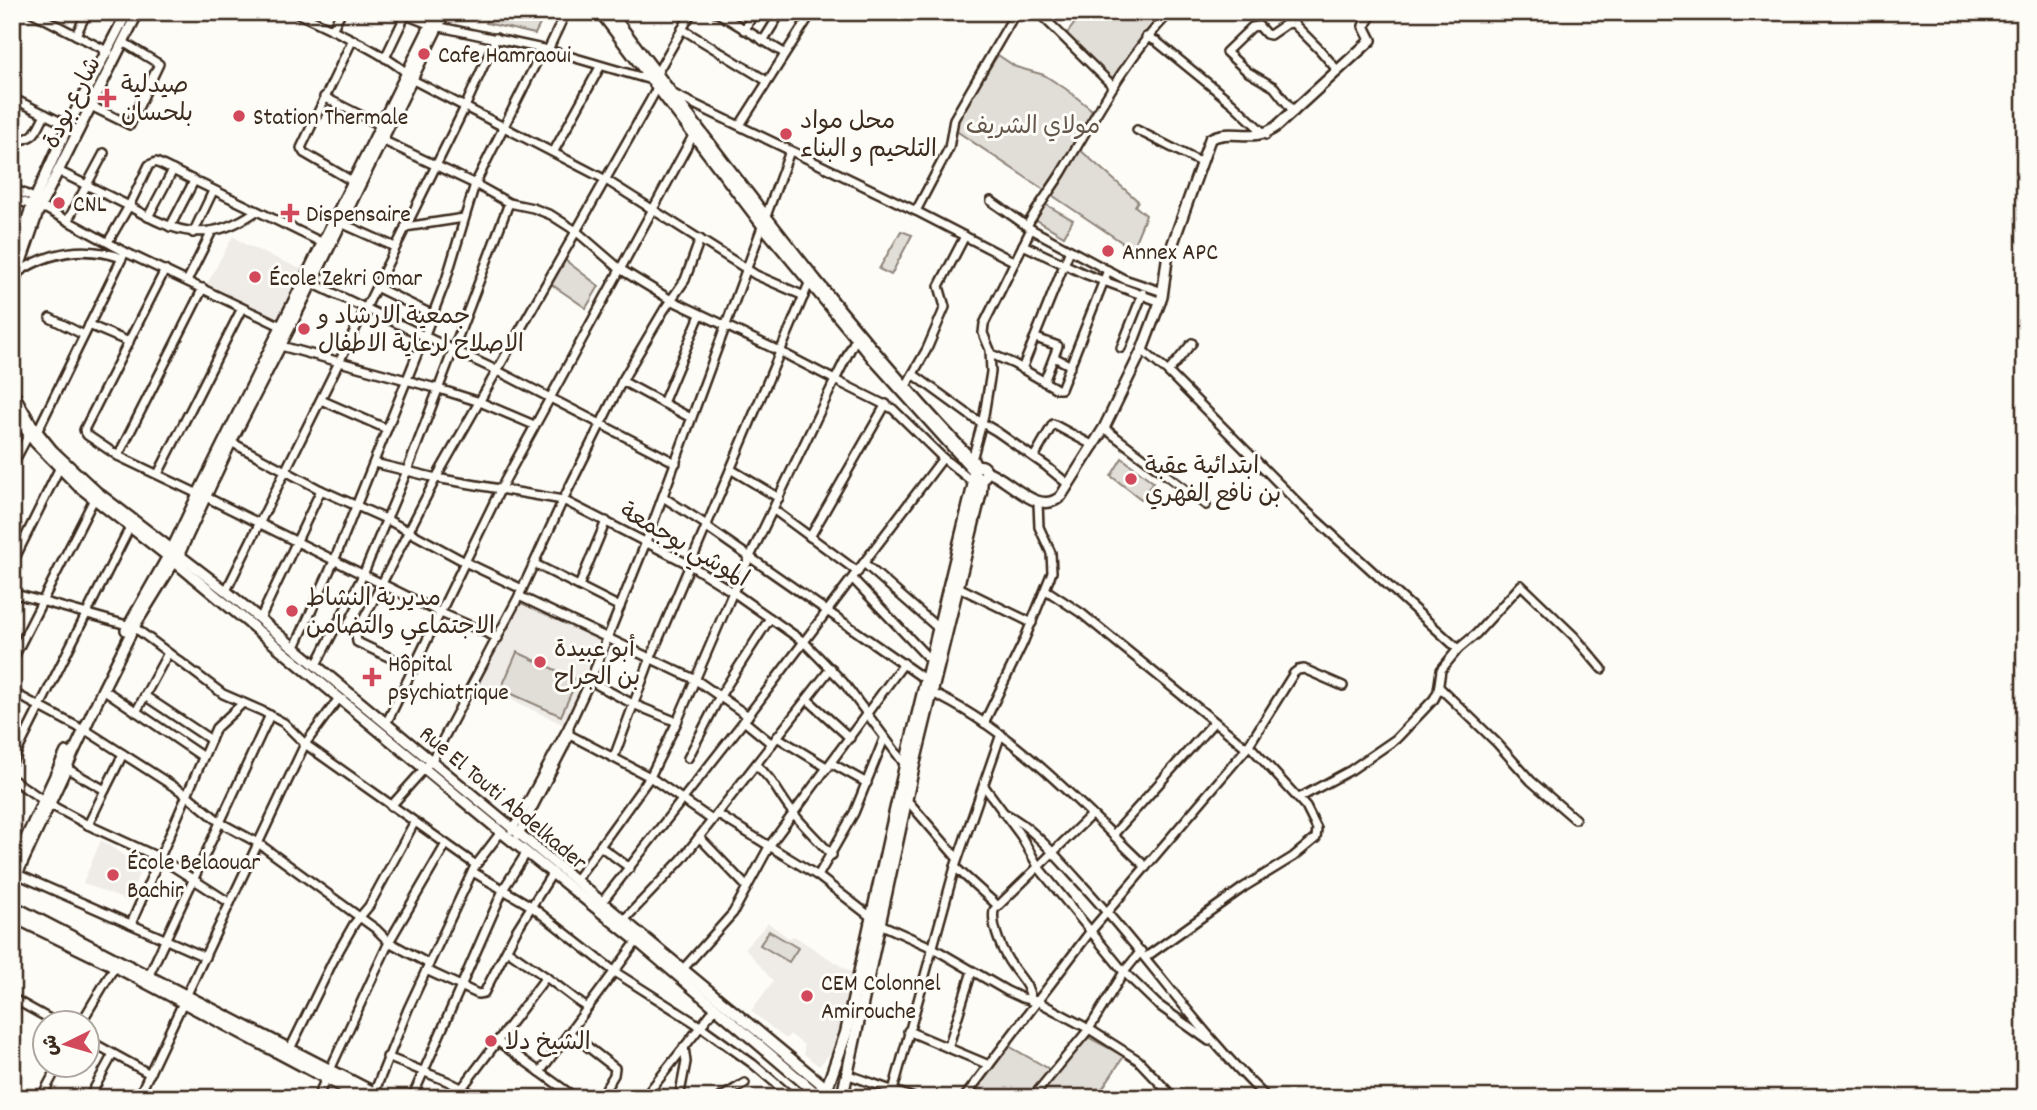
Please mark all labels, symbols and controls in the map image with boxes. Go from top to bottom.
place label: Cafe Hamraoui [438,40,571,74]
marker: Cafe Hamraoui [416,46,432,62]
street label: شارع بودة [36,51,111,155]
place label: صيدلية بلحسان [121,70,193,132]
marker: صيدلية بلحسان [99,90,115,106]
place label: Station Thermale [253,102,408,136]
place label: محل مواد التلحيم و البناء [800,106,937,168]
marker: Station Thermale [231,108,247,124]
park label: مولاي الشريف [966,111,1100,145]
marker: محل مواد التلحيم و البناء [778,126,794,142]
place label: CNL [73,189,107,223]
marker: CNL [51,195,67,211]
place label: Dispensaire [306,199,411,233]
marker: Dispensaire [280,203,300,223]
place label: Annex APC [1122,237,1218,271]
marker: Annex APC [1100,243,1116,259]
place label: École Zekri Omar [269,263,422,297]
marker: École Zekri Omar [247,269,263,285]
place label: جمعية الارشاد و الاصلاح لرعاية الاطفال [316,301,524,363]
marker: جمعية الارشاد و الاصلاح لرعاية الاطفال [296,321,312,337]
place label: ابتدائية عقبة بن نافع الفهري [1145,451,1281,513]
marker: ابتدائية عقبة بن نافع الفهري [1123,471,1139,487]
street label: الموشي بوجمعة [612,496,755,598]
place label: مديرية النشاط الاجتماعي والتضامن [306,583,495,646]
marker: مديرية النشاط الاجتماعي والتضامن [284,603,300,619]
place label: أبو عبيدة بن الجراح [554,633,640,696]
place label: Hôpital psychiatrique [388,649,509,711]
marker: أبو عبيدة بن الجراح [532,654,548,670]
marker: Hôpital psychiatrique [362,667,382,687]
street label: Rue El Touti Abdelkader [411,719,594,880]
place label: École Belaouar Bachir [127,847,260,909]
marker: École Belaouar Bachir [105,867,121,883]
place label: CEM Colonnel Amirouche [821,968,941,1030]
marker: CEM Colonnel Amirouche [799,988,815,1004]
north arrow [32,1009,102,1078]
place label: الشيخ دلا [505,1027,591,1061]
text: ش [38,1033,67,1057]
marker: الشيخ دلا [483,1033,499,1049]

